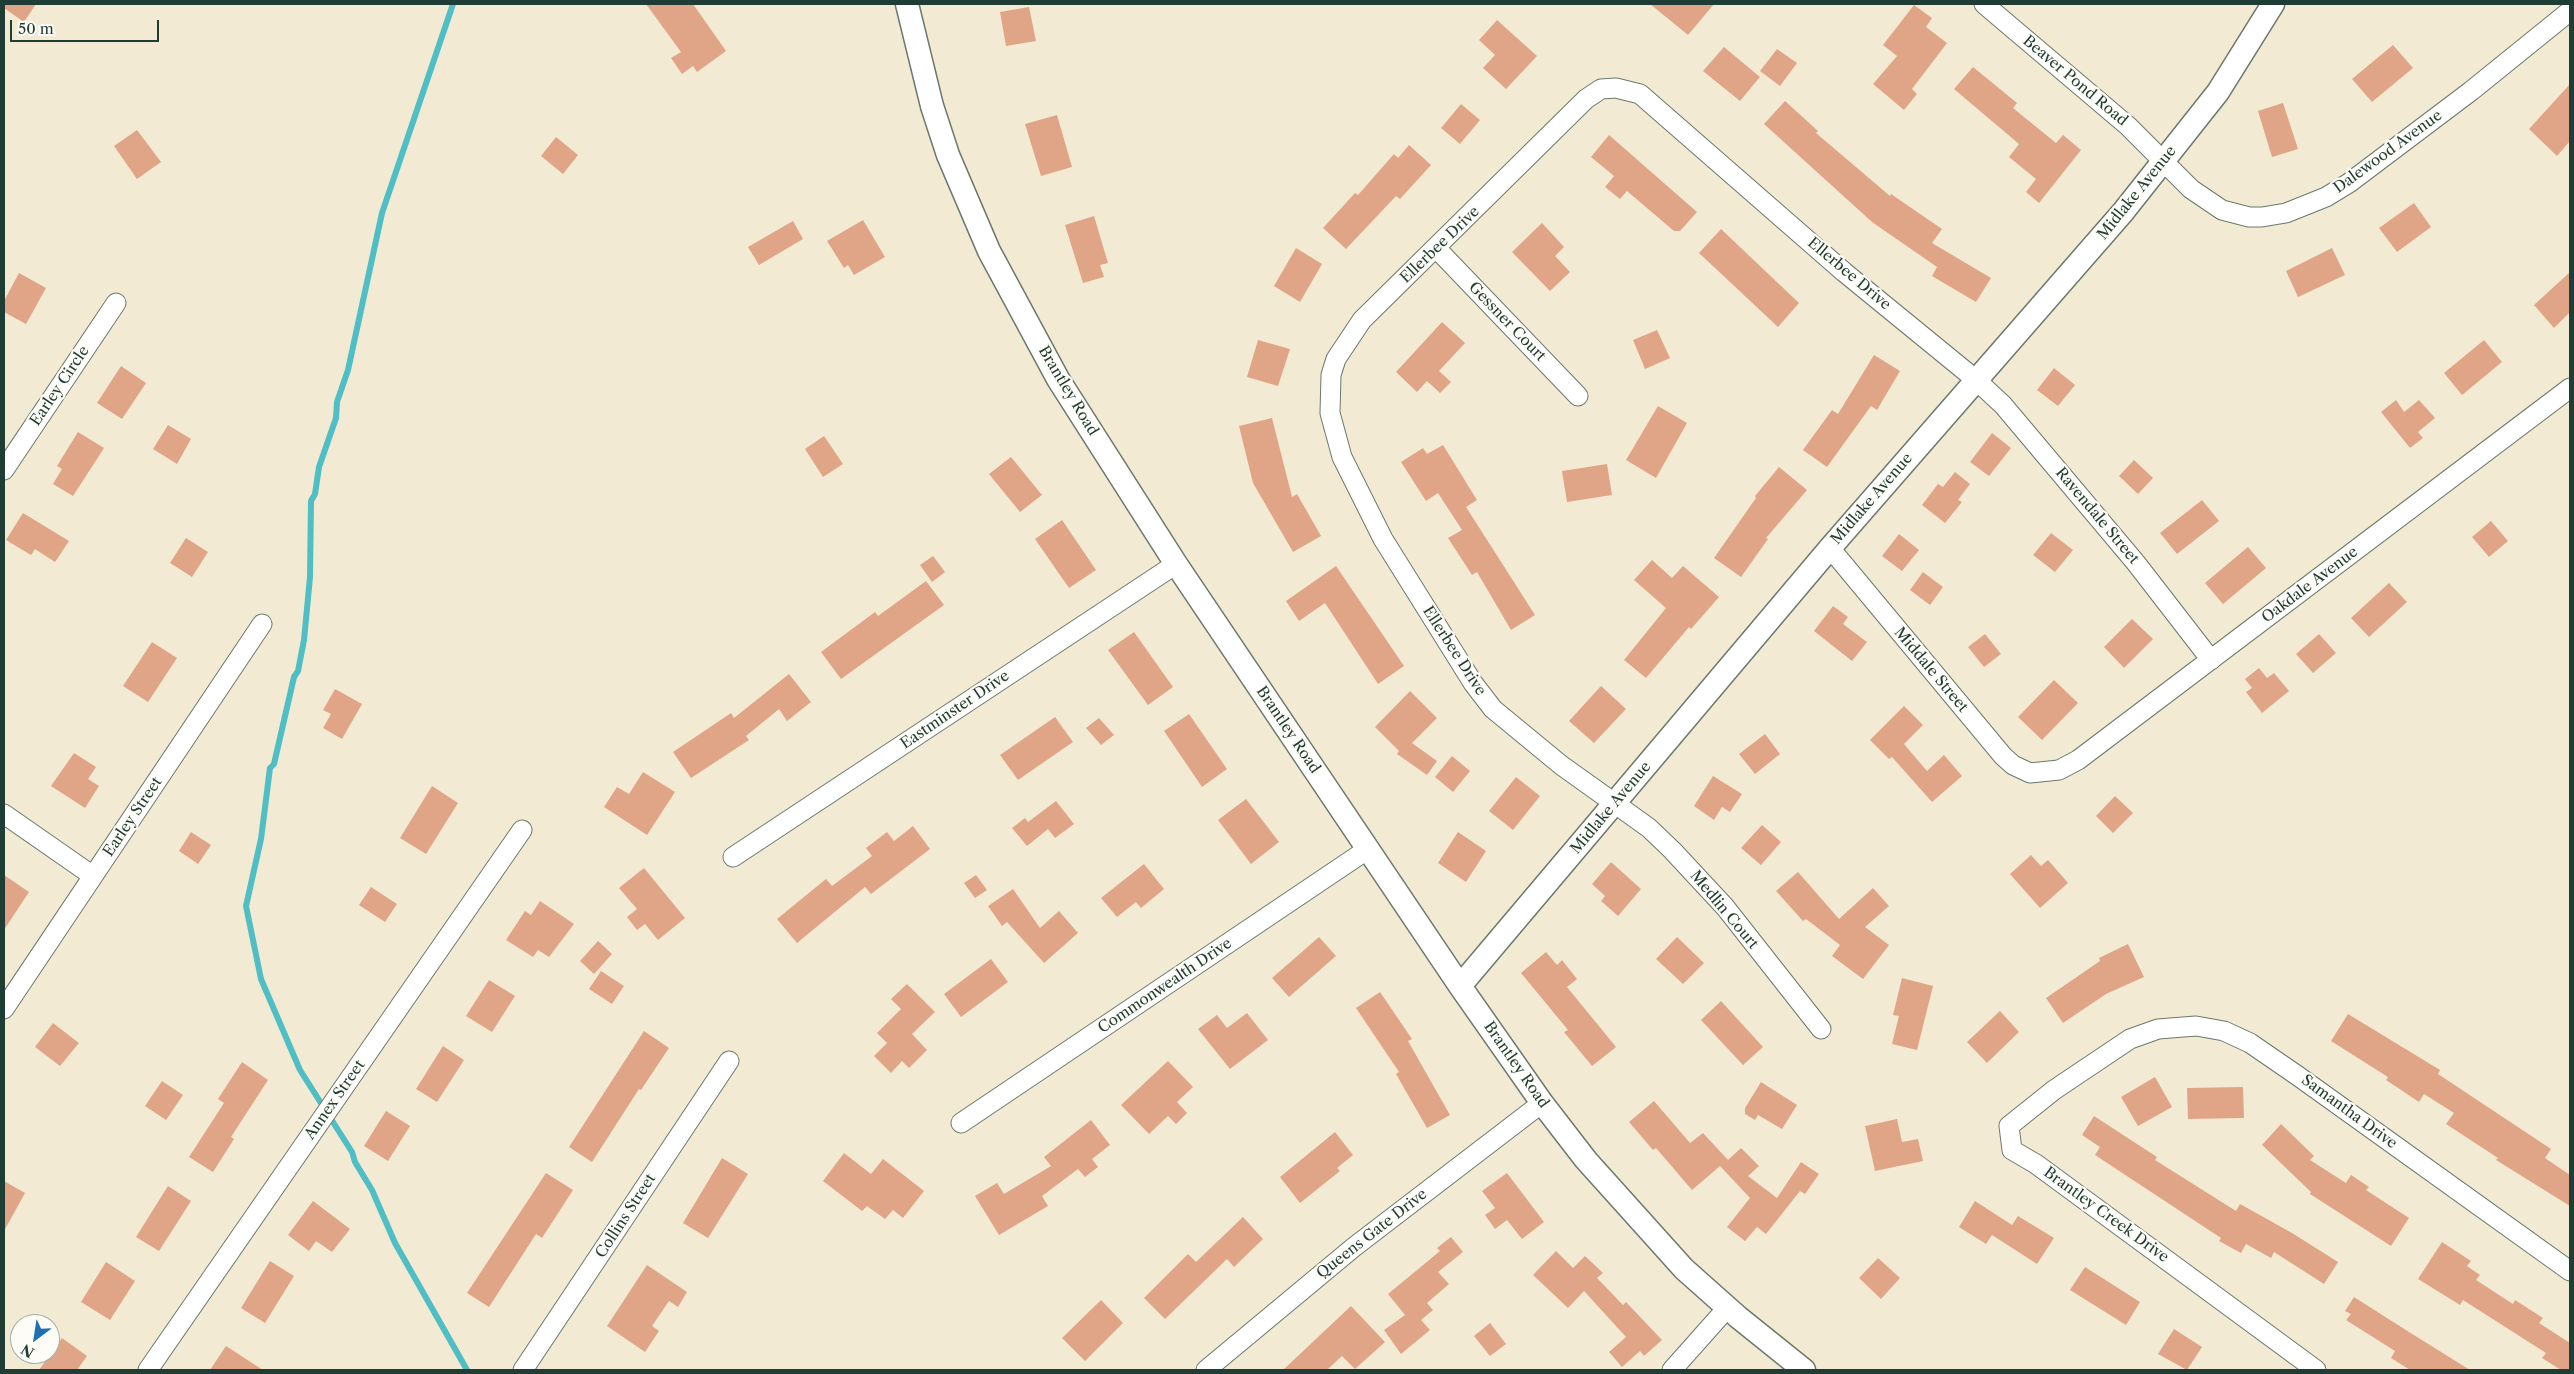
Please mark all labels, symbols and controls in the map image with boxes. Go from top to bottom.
scale bar [12,10,161,42]
text: 50 m [18,19,54,38]
street label: Beaver Pond Road [2019,32,2131,130]
street label: Dalewood Avenue [2330,107,2446,197]
street label: Midlake Avenue [2094,143,2180,243]
street label: Ellerbee Drive [1397,203,1483,287]
street label: Ellerbee Drive [1804,234,1894,314]
street label: Gessner Court [1465,279,1549,365]
street label: Earley Circle [27,343,93,429]
street label: Brantley Road [1034,343,1102,439]
street label: Midlake Avenue [1827,450,1917,548]
street label: Ravendale Street [2051,464,2143,568]
street label: Oakdale Avenue [2258,543,2362,627]
street label: Ellerbee Drive [1418,603,1490,699]
street label: Middale Street [1890,624,1972,716]
street label: Eastminster Drive [897,667,1013,753]
street label: Brantley Road [1252,683,1324,777]
street label: Midlake Avenue [1567,758,1655,858]
street label: Earley Street [100,774,166,860]
street label: Medlin Court [1686,867,1762,953]
street label: Commonwealth Drive [1095,935,1235,1037]
street label: Brantley Road [1480,1018,1552,1112]
street label: Annex Street [301,1057,369,1143]
street label: Samantha Drive [2298,1071,2400,1153]
street label: Brantley Creek Drive [2040,1164,2172,1266]
street label: Collins Street [592,1171,660,1261]
street label: Queens Gate Drive [1313,1185,1431,1283]
north arrow [10,1314,60,1364]
text: N [18,1340,38,1362]

